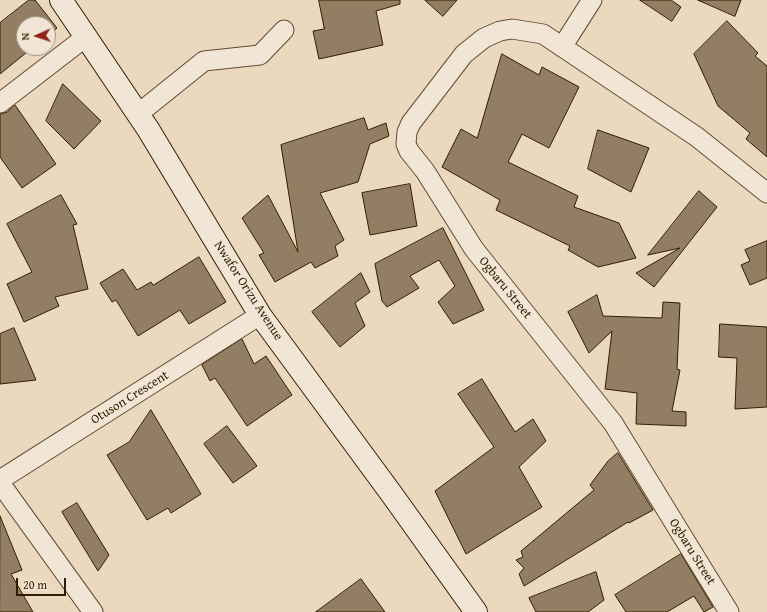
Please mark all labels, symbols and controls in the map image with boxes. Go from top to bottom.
north arrow [16,16,56,56]
text: N [17,32,33,41]
street label: Nwafor Orizu Avenue [210,238,286,344]
street label: Ogbaru Street [475,254,535,322]
street label: Otuson Crescent [88,368,172,428]
street label: Ogbaru Street [665,516,719,588]
scale bar [18,570,68,596]
text: 20 m [23,576,47,593]

